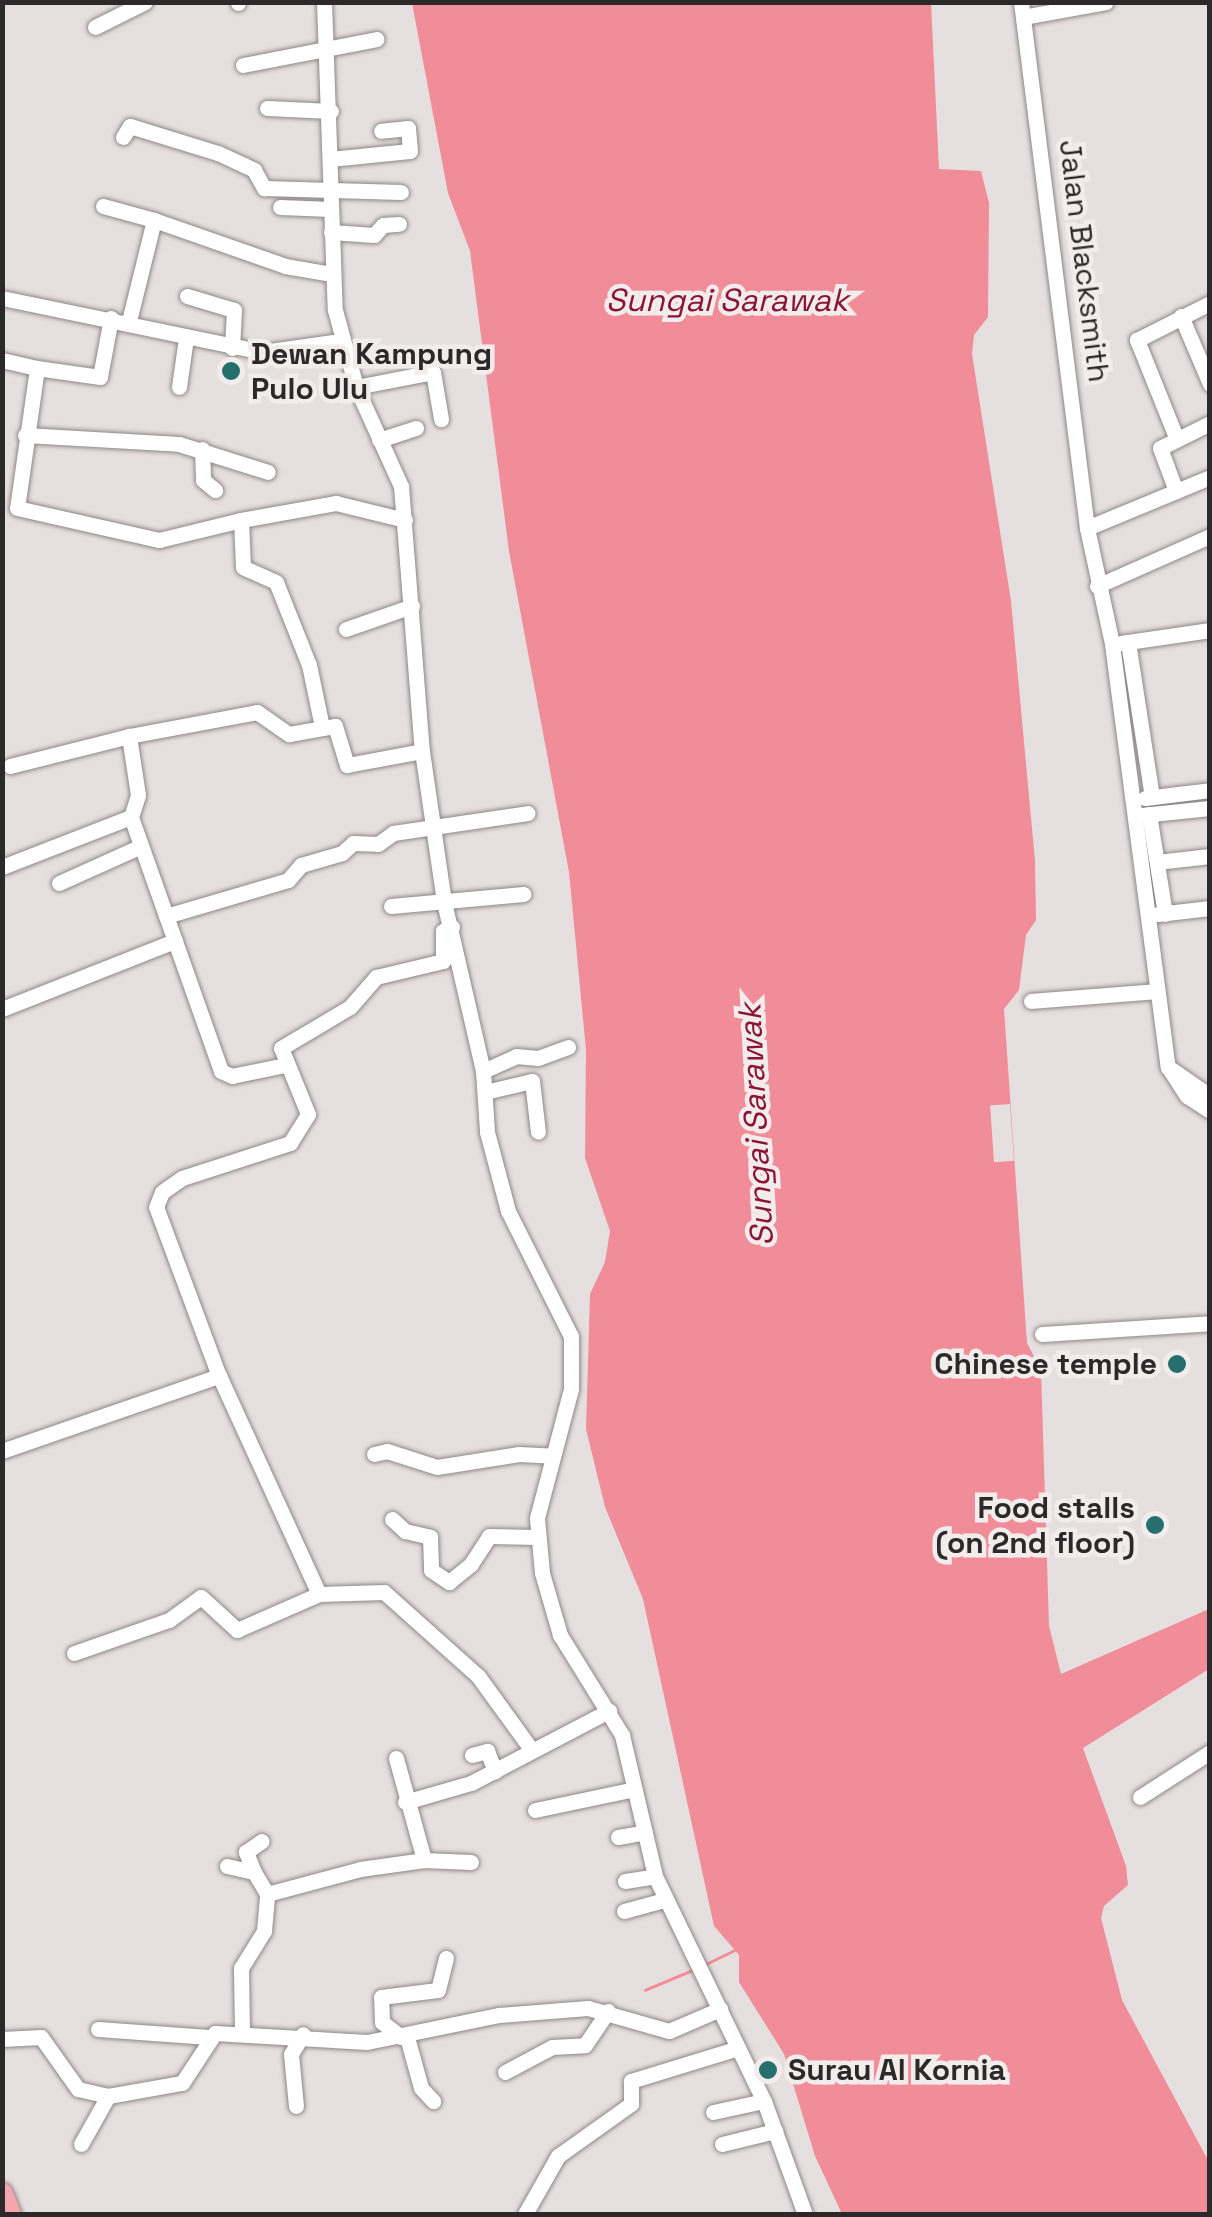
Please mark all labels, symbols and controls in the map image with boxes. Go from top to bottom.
street label: Jalan Blacksmith [1051,138,1117,384]
water label: Sungai Sarawak [606,281,848,319]
place label: Dewan Kampung Pulo Ulu [251,336,492,406]
marker: Dewan Kampung Pulo Ulu [220,360,242,382]
water label: Sungai Sarawak [730,1003,782,1247]
place label: Chinese temple [934,1346,1157,1382]
marker: Chinese temple [1166,1353,1188,1375]
place label: Food stalls (on 2nd floor) [936,1490,1135,1560]
marker: Food stalls (on 2nd floor) [1144,1514,1166,1536]
place label: Surau Al Kornia [788,2052,1006,2088]
marker: Surau Al Kornia [757,2059,779,2081]

